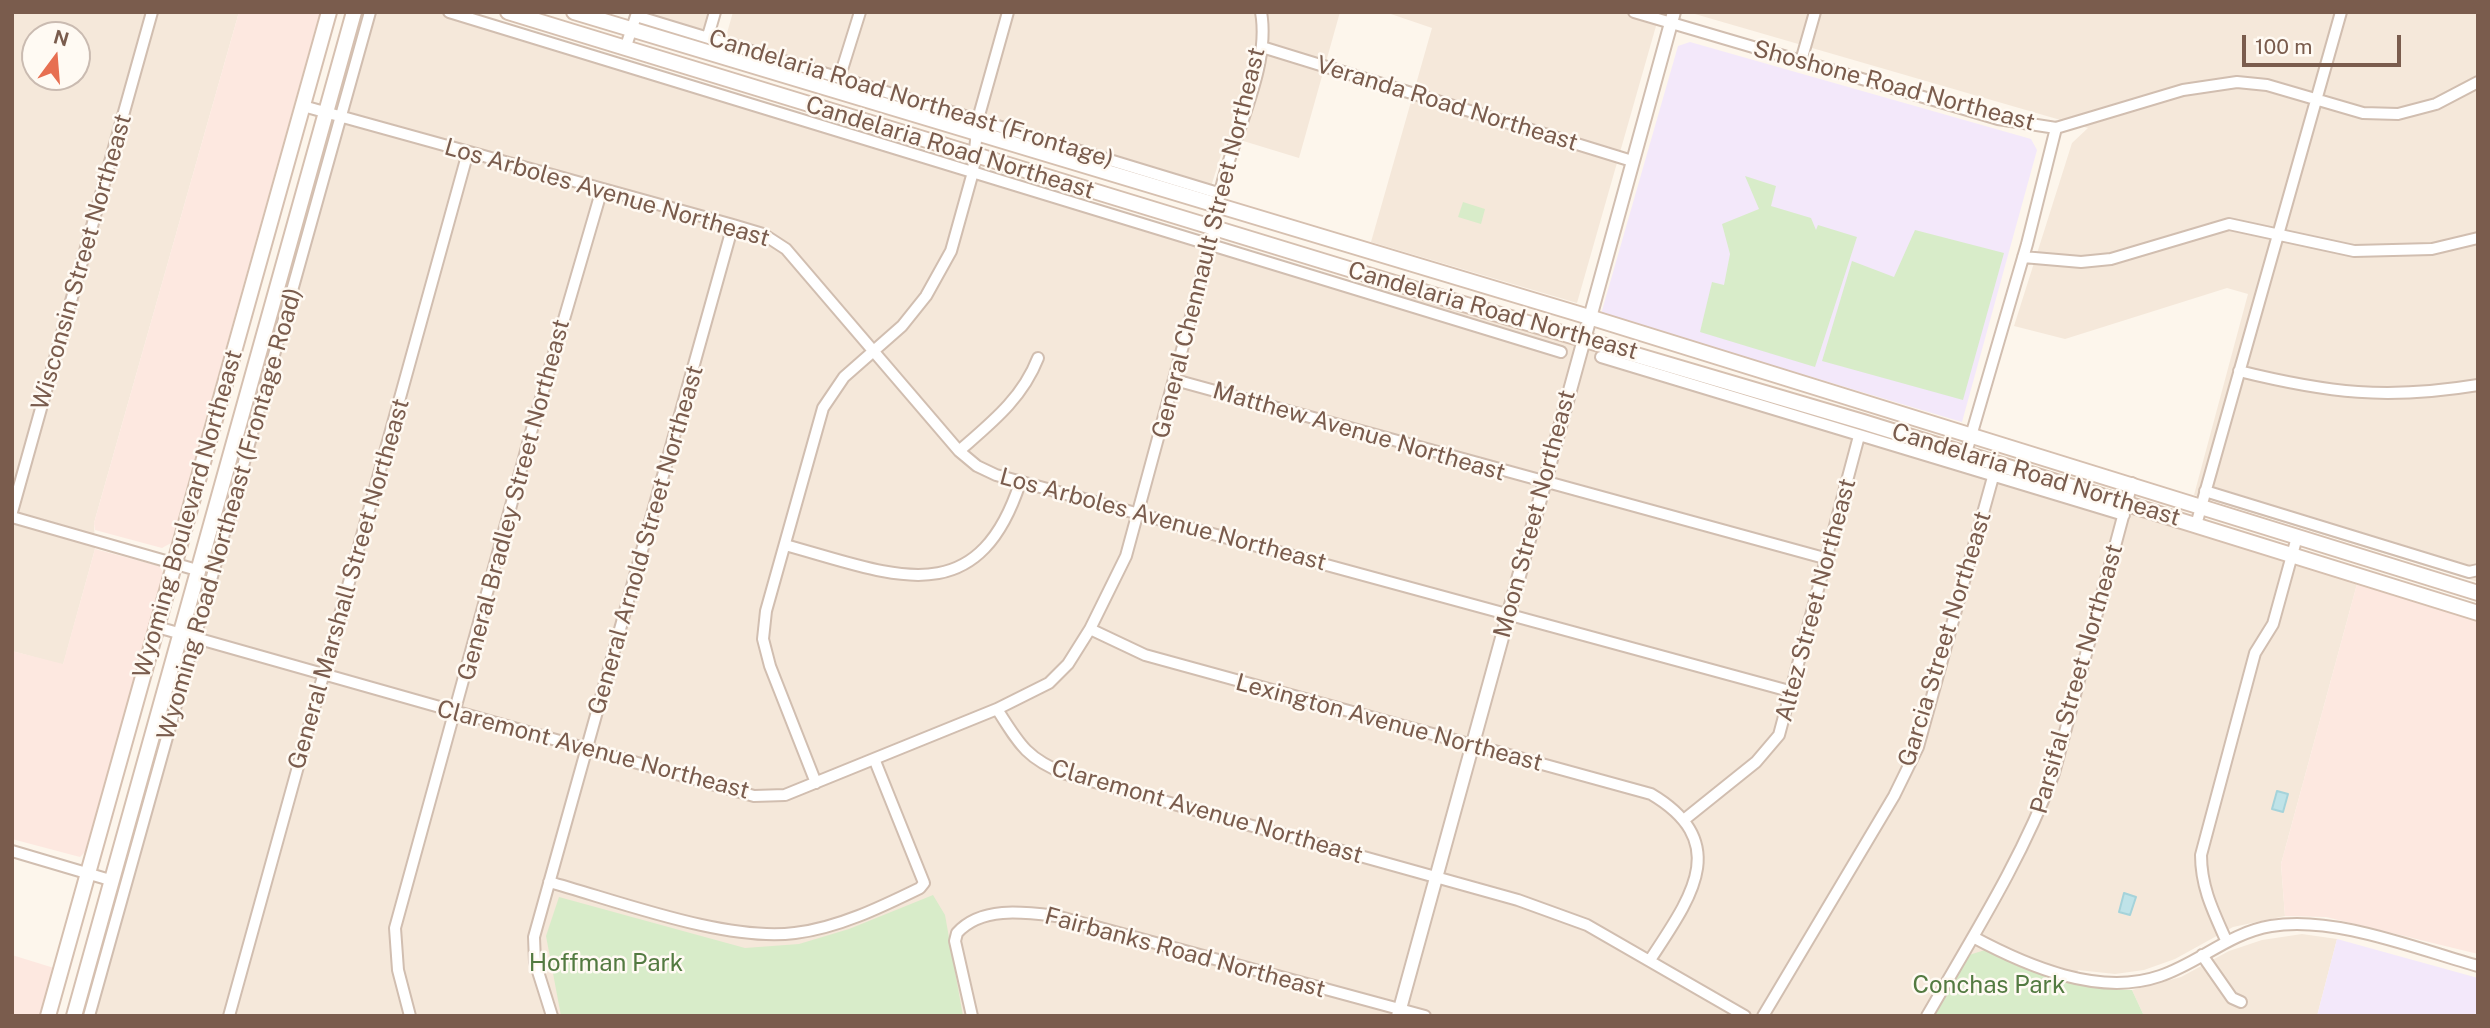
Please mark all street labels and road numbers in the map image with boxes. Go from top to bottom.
street label: Candelaria Road Northeast (Frontage) [705,24,1117,174]
street label: Shoshone Road Northeast [1750,35,2038,137]
street label: General Chennault Street Northeast [1146,45,1272,441]
street label: Veranda Road Northeast [1313,50,1581,158]
street label: Candelaria Road Northeast [802,90,1098,206]
street label: Wisconsin Street Northeast [26,111,138,413]
street label: Los Arboles Avenue Northeast [441,133,773,253]
street label: Candelaria Road Northeast [1345,256,1641,366]
street label: Wyoming Road Northeast (Frontage Road) [152,285,308,743]
street label: General Bradley Street Northeast [452,316,576,684]
street label: Wyoming Boulevard Northeast [127,346,249,682]
street label: General Arnold Street Northeast [582,362,710,718]
street label: Matthew Avenue Northeast [1209,376,1509,488]
street label: Moon Street Northeast [1488,387,1582,641]
street label: General Marshall Street Northeast [282,395,416,773]
street label: Candelaria Road Northeast [1888,417,2184,533]
street label: Los Arboles Avenue Northeast [996,462,1330,578]
street label: Altez Street Northeast [1770,475,1862,725]
street label: Garcia Street Northeast [1892,508,1998,770]
street label: Parsifal Street Northeast [2025,541,2129,817]
street label: Lexington Avenue Northeast [1232,668,1546,778]
street label: Claremont Avenue Northeast [434,694,752,806]
street label: Claremont Avenue Northeast [1048,754,1366,870]
street label: Fairbanks Road Northeast [1042,902,1328,1004]

